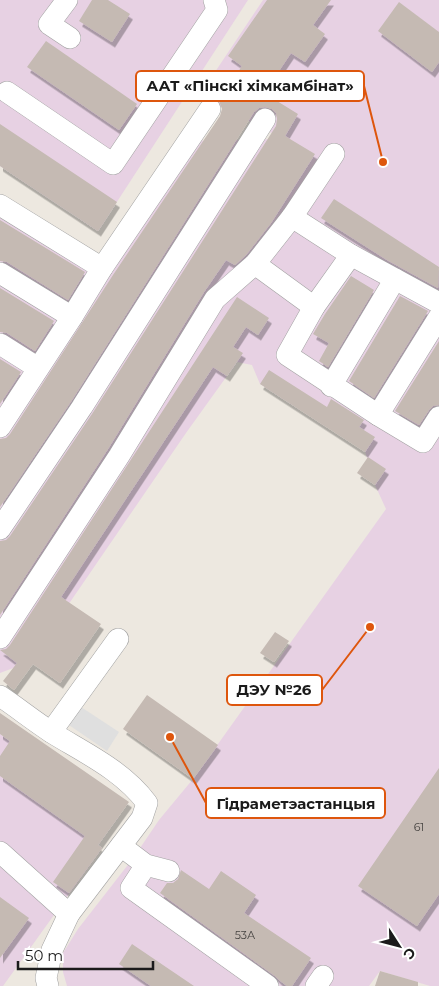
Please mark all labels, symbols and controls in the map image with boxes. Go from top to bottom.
callout: ААТ «Пінскі хімкамбінат» [136,71,364,101]
text: ААТ «Пінскі хімкамбінат» [146,76,354,95]
callout: ДЭУ №26 [227,675,322,705]
text: ДЭУ №26 [237,680,312,699]
callout: Гідраметэастанцыя [206,788,385,818]
text: Гідраметэастанцыя [216,794,376,813]
house number: 61 [414,820,424,834]
north arrow [374,921,424,971]
house number: 53А [235,928,256,942]
scale bar [18,938,152,970]
text: С [399,944,420,963]
text: 50 m [25,946,63,965]

